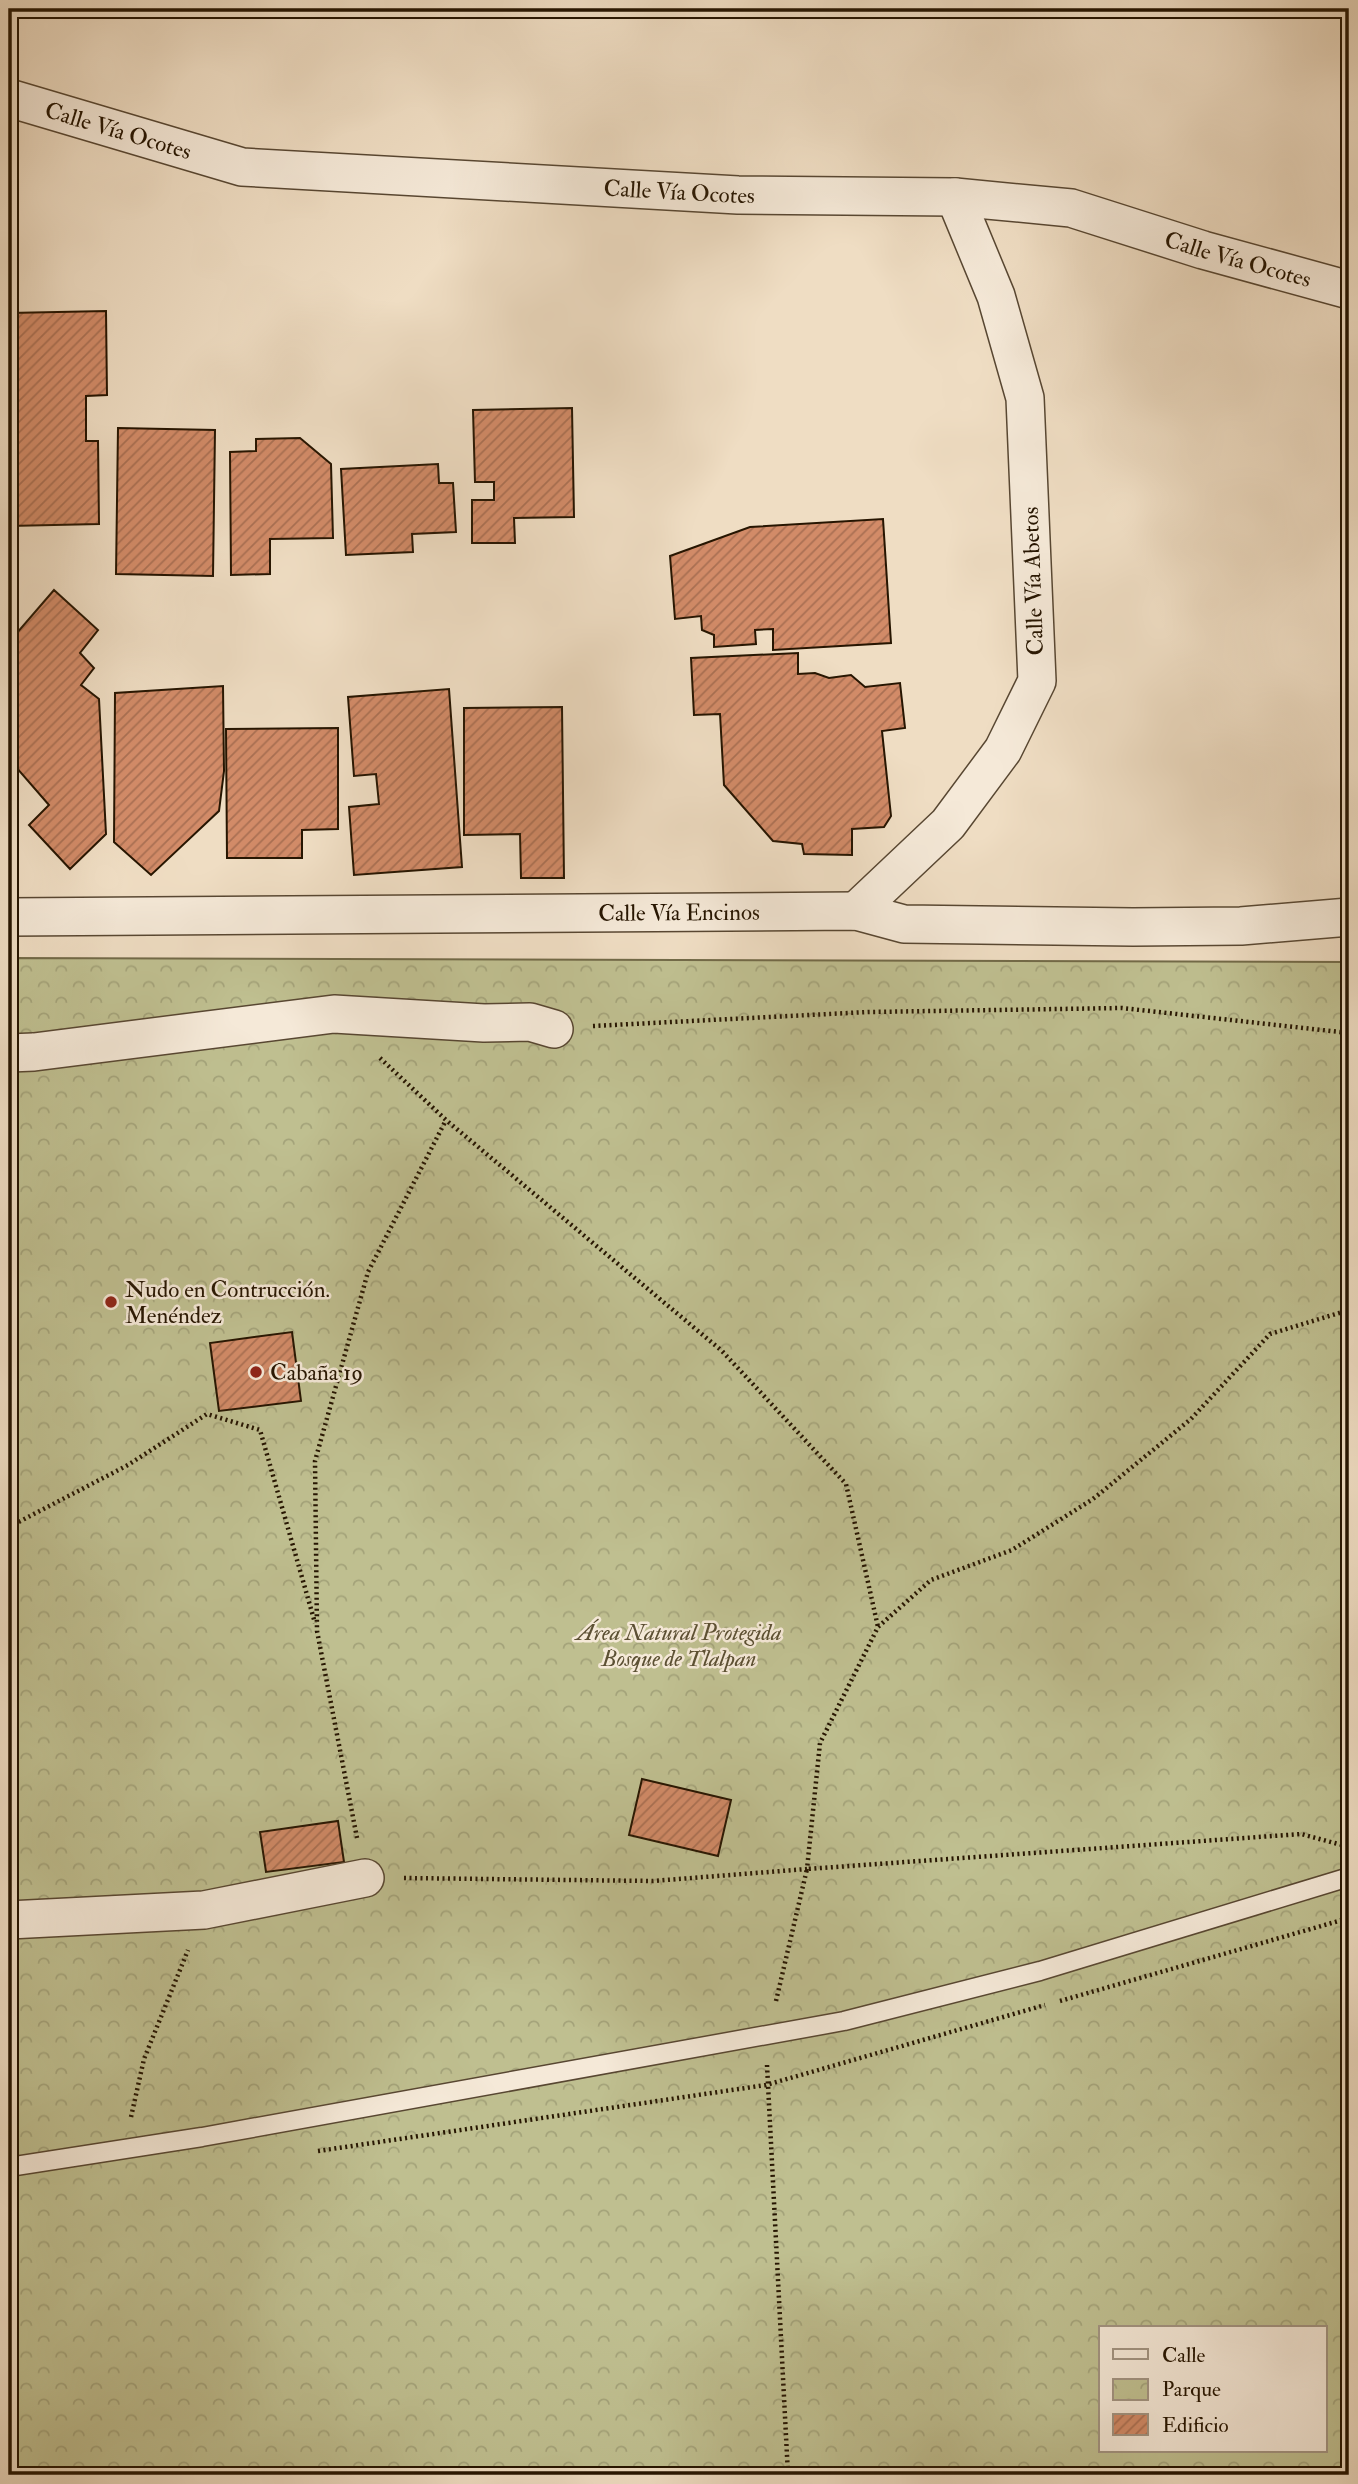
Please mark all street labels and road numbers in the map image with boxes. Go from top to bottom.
street label: Calle Vía Ocotes [42,95,195,166]
street label: Calle Vía Ocotes [603,173,755,210]
street label: Calle Vía Ocotes [1161,224,1315,294]
street label: Calle Vía Abetos [1016,506,1050,656]
street label: Calle Vía Encinos [598,897,760,927]

